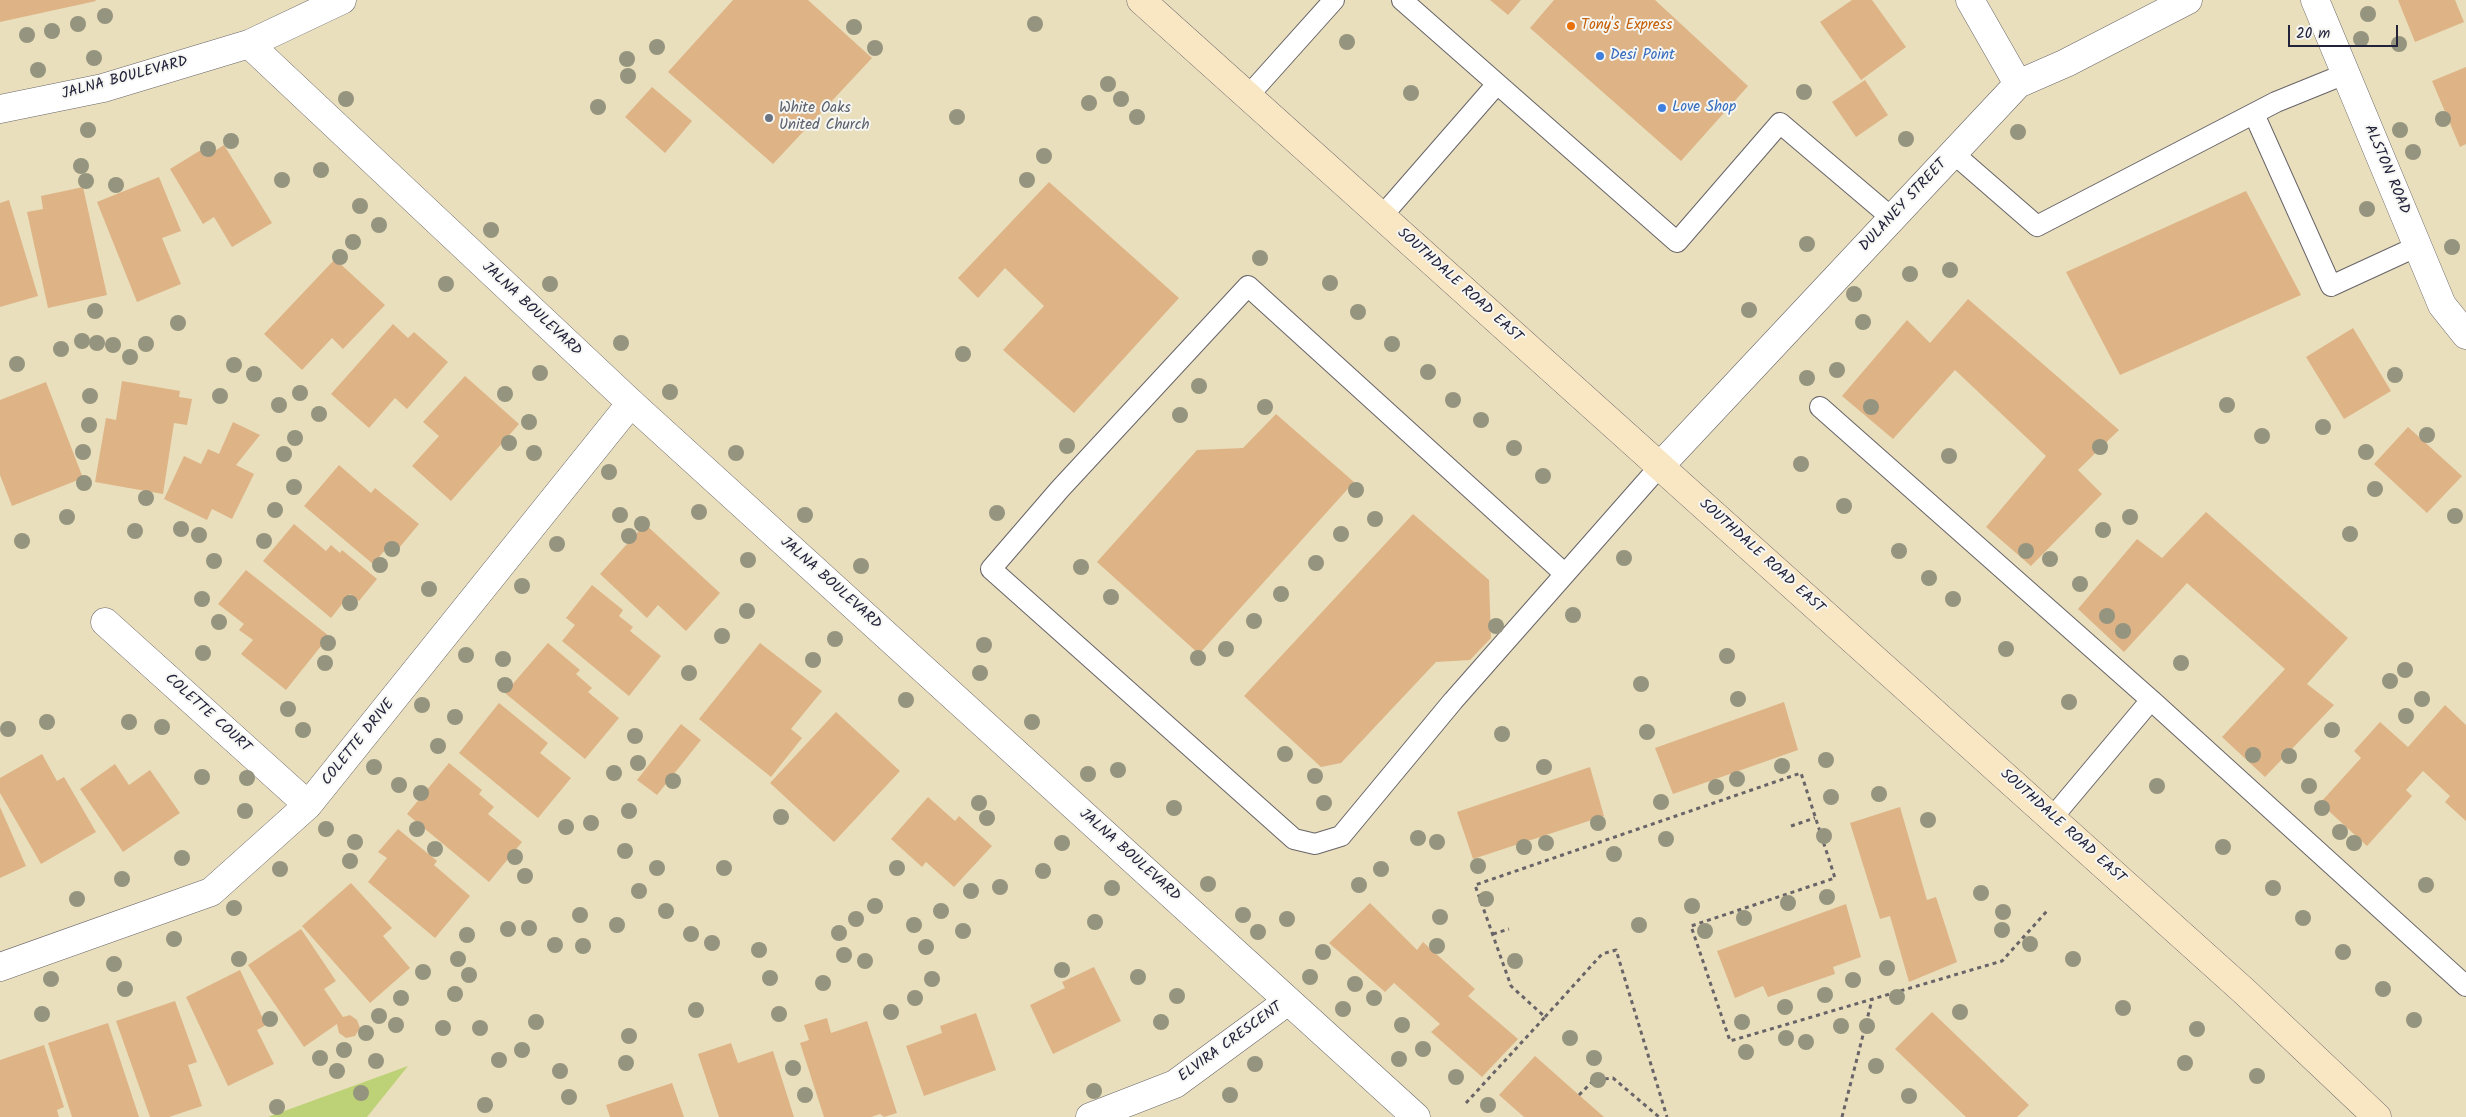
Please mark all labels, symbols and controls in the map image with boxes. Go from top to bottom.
scale bar [2291,15,2401,47]
place label: Tony's Express [1581,17,1672,35]
marker: Tony's Express [1565,20,1577,32]
text: 20 m [2296,22,2330,46]
place label: Desi Point [1610,47,1675,65]
marker: Desi Point [1594,50,1606,62]
street label: JALNA BOULEVARD [60,54,190,104]
place label: Love Shop [1672,99,1736,117]
place label: White Oaks United Church [779,100,870,135]
marker: Love Shop [1656,102,1668,114]
marker: White Oaks United Church [763,112,775,124]
street label: ALSTON ROAD [2359,123,2413,217]
street label: DULANEY STREET [1857,156,1951,256]
street label: SOUTHDALE ROAD EAST [1393,225,1525,347]
street label: JALNA BOULEVARD [477,259,585,361]
street label: SOUTHDALE ROAD EAST [1695,496,1827,618]
street label: JALNA BOULEVARD [776,534,884,634]
street label: COLETTE COURT [160,671,254,757]
street label: COLETTE DRIVE [319,696,399,790]
street label: SOUTHDALE ROAD EAST [1996,766,2128,888]
street label: JALNA BOULEVARD [1075,806,1183,906]
street label: ELVIRA CRESCENT [1176,999,1286,1087]

